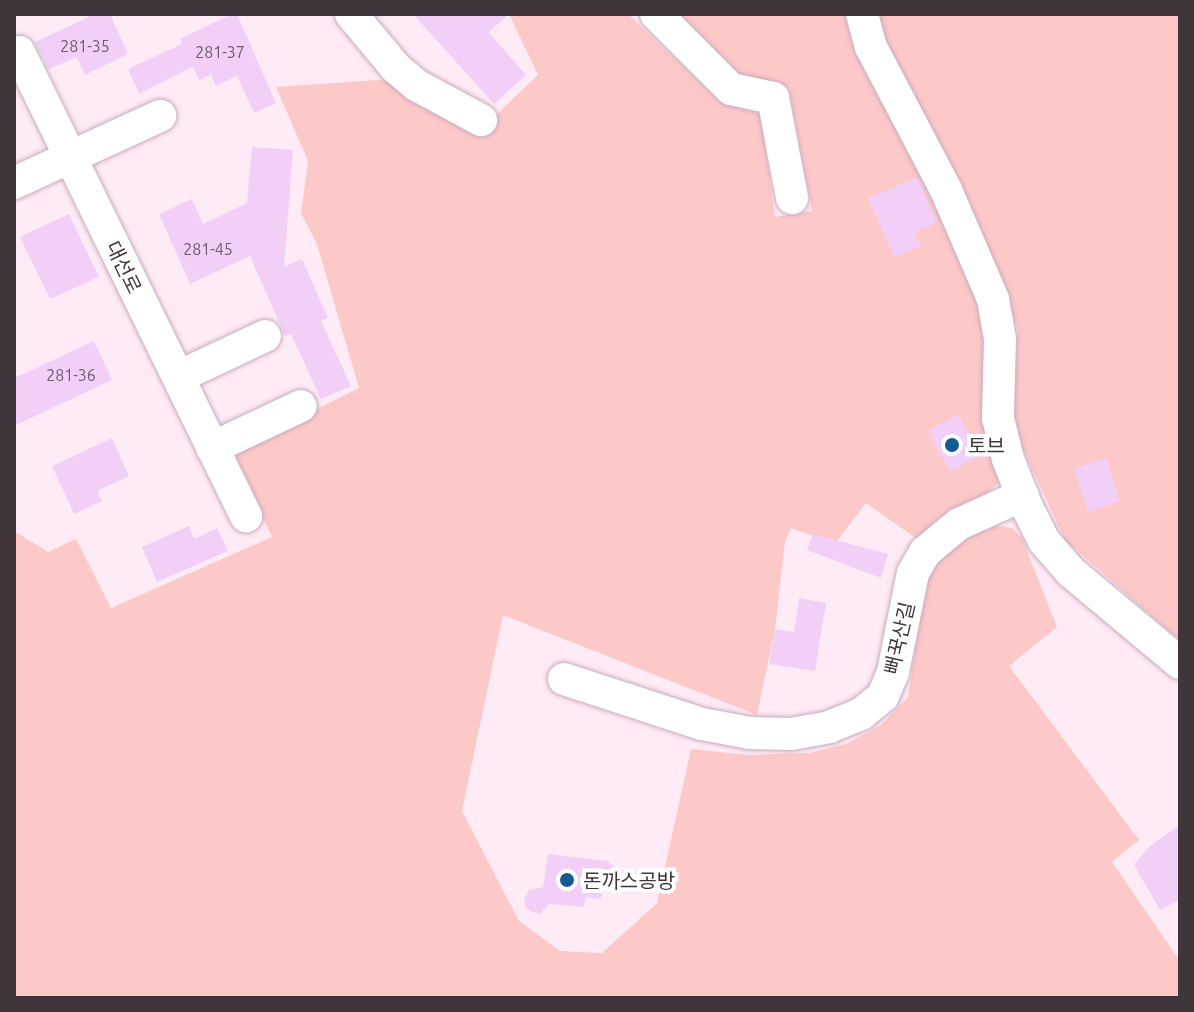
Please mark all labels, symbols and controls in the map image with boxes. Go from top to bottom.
house number: 281-35 [60,36,110,56]
house number: 281-37 [195,42,245,62]
street label: 대선로 [101,237,147,297]
house number: 281-45 [183,239,233,259]
house number: 281-36 [46,365,96,385]
place label: 토브 [968,433,1005,457]
marker: 토브 [943,436,961,454]
street label: 뻐꾹산길 [879,599,919,677]
place label: 돈까스공방 [583,868,675,892]
marker: 돈까스공방 [558,871,576,889]

